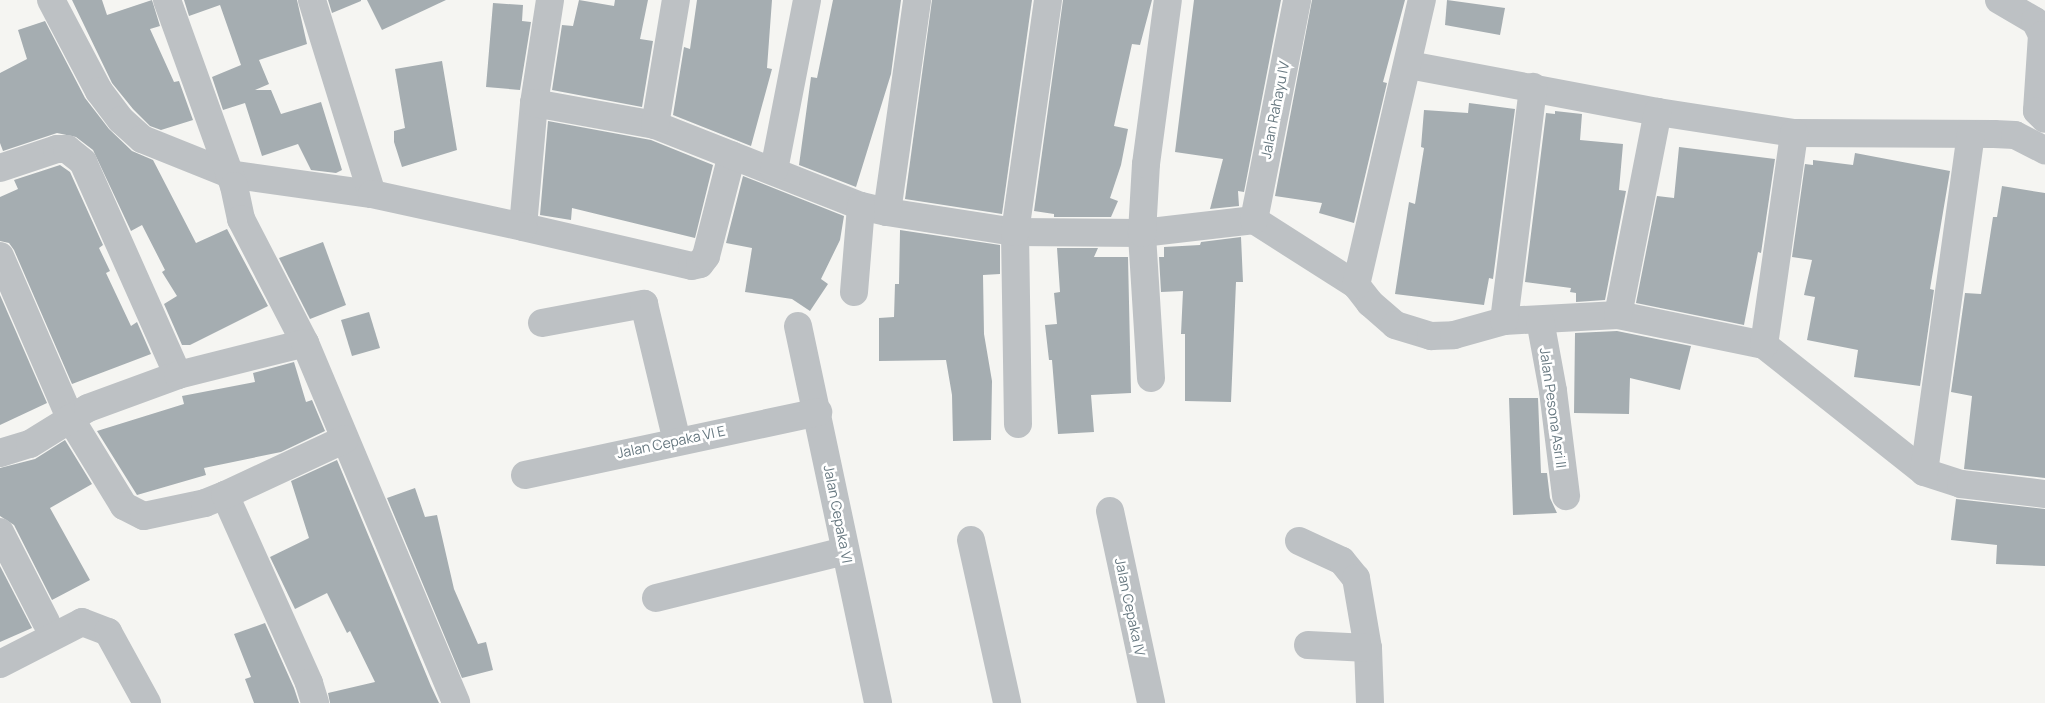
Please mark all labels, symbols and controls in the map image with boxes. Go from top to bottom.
street label: Jalan Rahayu IV [1257,60,1293,160]
street label: Jalan Pesona Asri II [1536,347,1570,469]
street label: Jalan Cepaka VI E [615,422,727,462]
street label: Jalan Cepaka VI [820,463,856,565]
street label: Jalan Cepaka IV [1111,556,1149,658]

